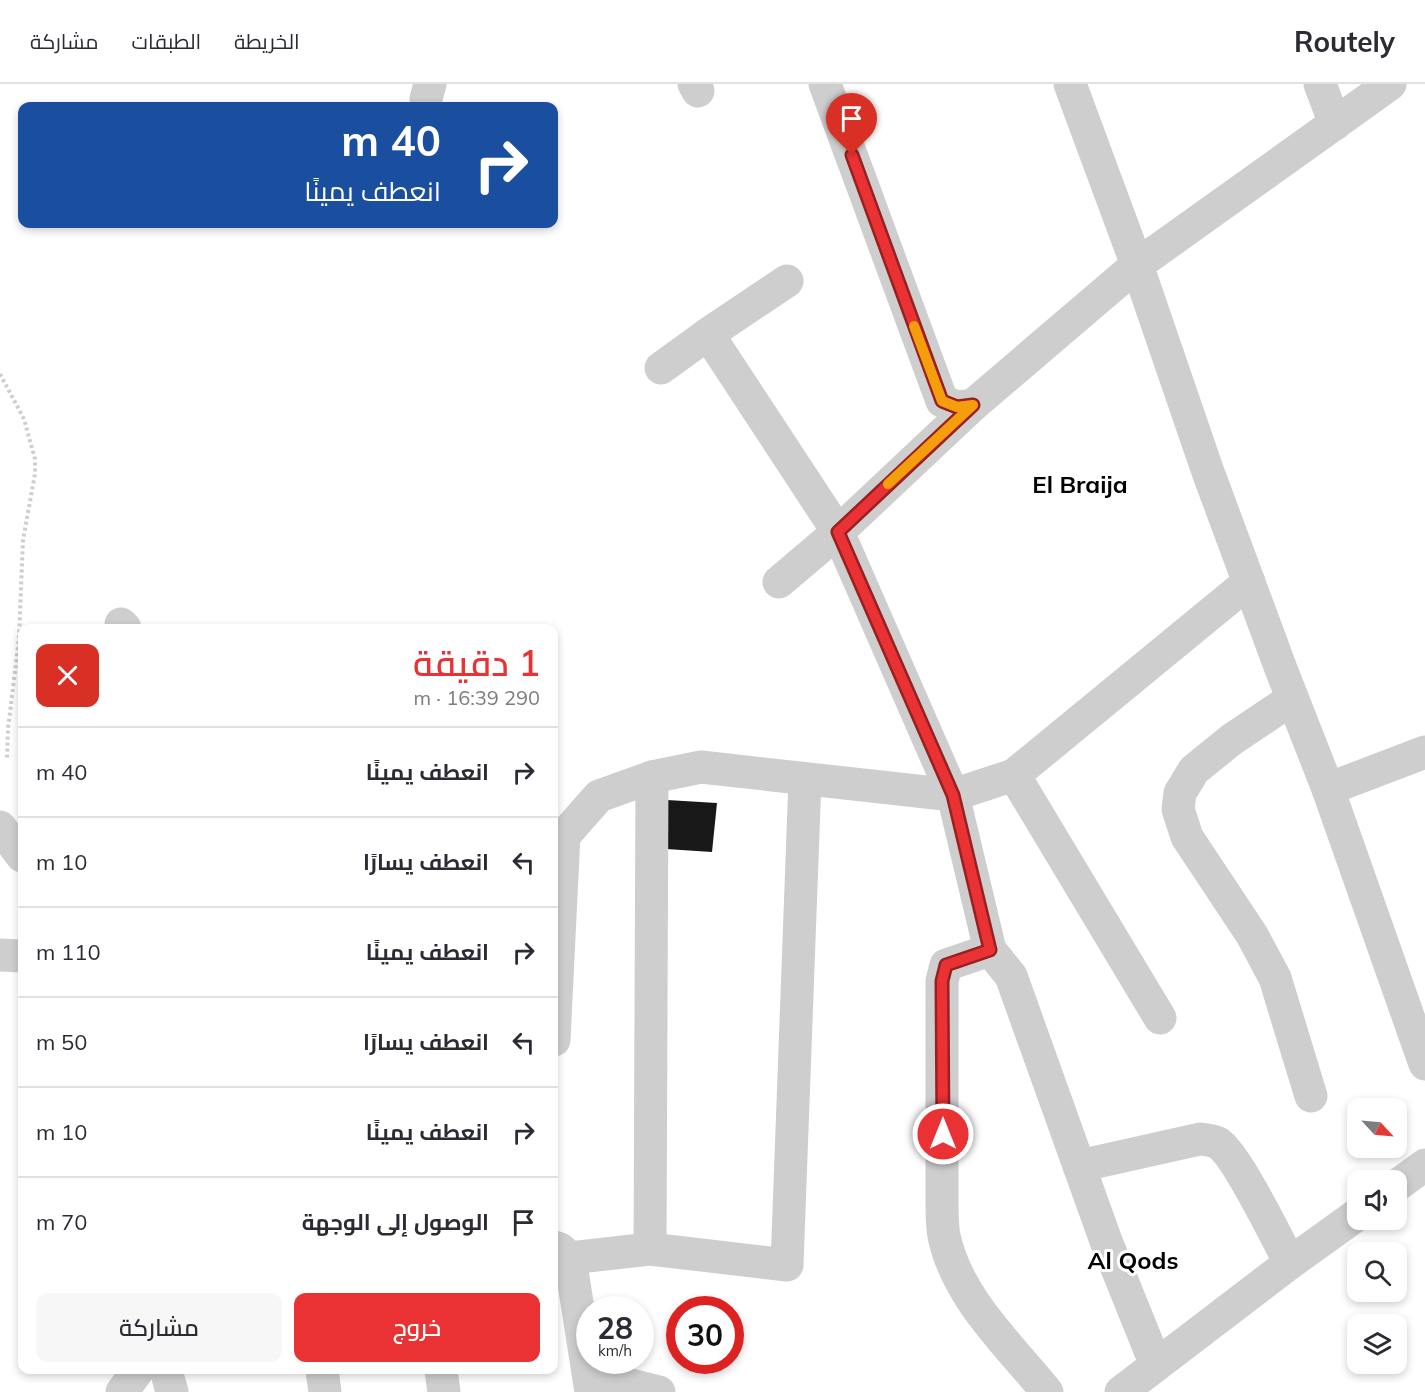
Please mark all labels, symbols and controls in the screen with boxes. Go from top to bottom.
text: Routely [1294,24,1395,59]
text: مشاركة [30,28,99,54]
text: الطبقات [132,28,201,54]
text: الخريطة [234,28,300,54]
pin [826,93,877,155]
icon: arrive [835,102,868,135]
text: 40 m [341,114,441,167]
icon: right [462,126,540,204]
text: انعطف يمينًا [304,174,441,208]
district label: El Braija [1032,469,1128,499]
text: 1 دقيقة [413,640,540,685]
button: close [36,644,99,707]
text: 290 m · 16:39 [414,685,540,710]
icon: right [507,756,540,789]
text: 40 m [36,758,87,786]
text: انعطف يمينًا [366,758,489,786]
icon: left [507,846,540,879]
text: 10 m [36,848,87,876]
text: انعطف يسارًا [363,848,489,876]
icon: right [507,936,540,969]
text: 110 m [36,938,101,966]
text: انعطف يمينًا [366,938,489,966]
icon: left [507,1026,540,1059]
text: 50 m [36,1028,87,1056]
text: انعطف يسارًا [363,1028,489,1056]
north arrow [1347,1098,1407,1158]
map controls [1347,1098,1407,1374]
position arrow [911,1102,975,1166]
icon: right [507,1116,540,1149]
text: 10 m [36,1118,87,1146]
text: انعطف يمينًا [366,1118,489,1146]
button: sound [1347,1170,1407,1230]
icon: arrive [507,1206,540,1239]
text: 70 m [36,1208,87,1236]
text: الوصول إلى الوجهة [302,1208,489,1236]
button: search [1347,1242,1407,1302]
district label: Al Qods [1088,1245,1178,1275]
button: مشاركة [36,1293,282,1362]
button: خروج [294,1293,540,1362]
speed limit sign: 30 [666,1296,744,1374]
text: 28 [597,1309,633,1347]
button: layers [1347,1314,1407,1374]
text: km/h [598,1341,632,1360]

